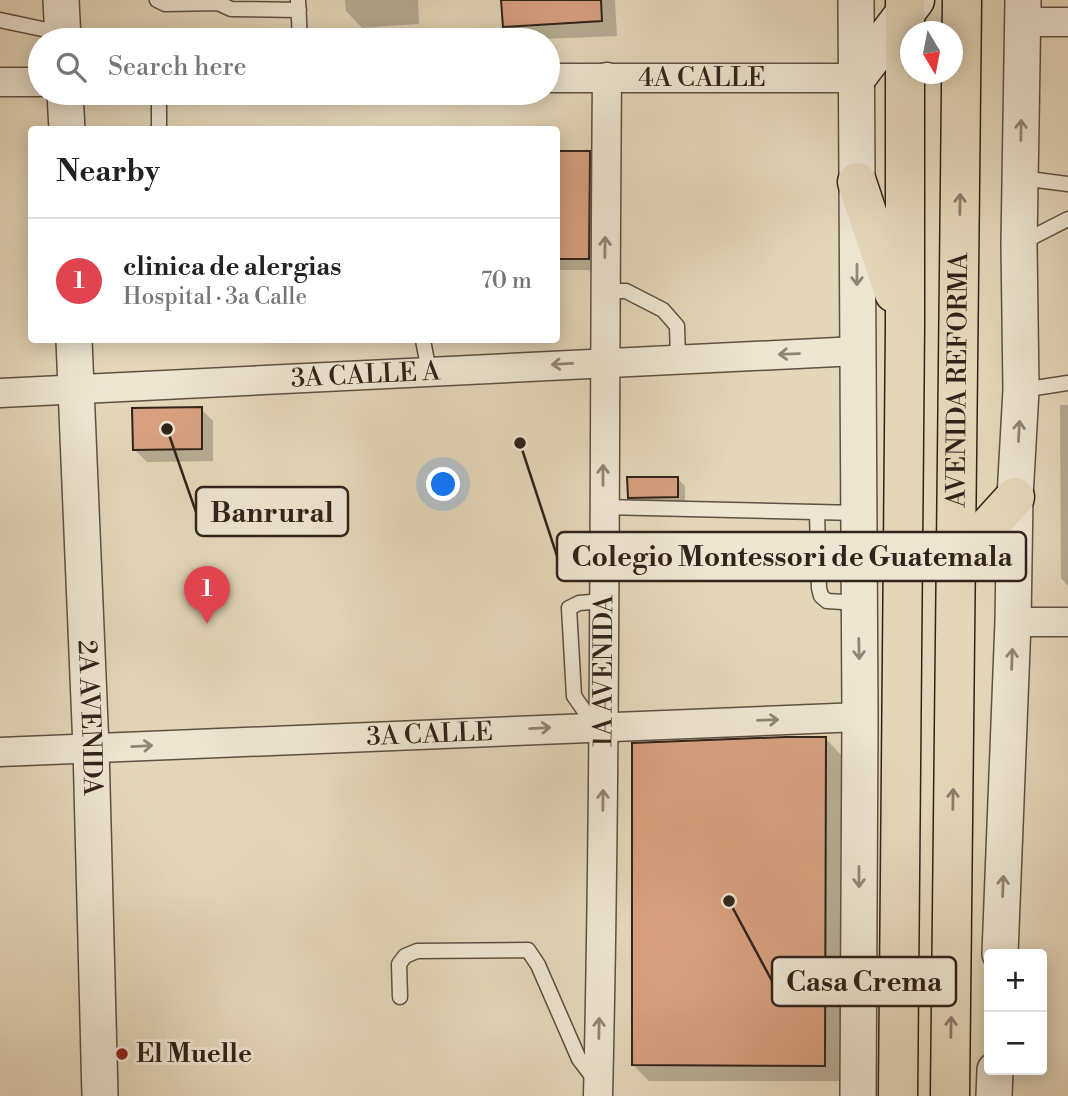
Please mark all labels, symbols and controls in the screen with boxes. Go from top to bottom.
north arrow [900,21,963,84]
search box [28,28,560,105]
icon: search [52,48,90,86]
text: Search here [108,51,247,83]
street label: 4A CALLE [638,62,766,94]
one-way arrow [1015,119,1028,142]
text: Nearby [56,153,160,191]
one-way arrow [953,193,967,216]
one-way arrow [599,236,612,259]
text: clinica de alergias [123,251,341,283]
street label: AVENIDA REFORMA [940,251,975,509]
one-way arrow [850,263,864,286]
text: 1 [73,267,85,295]
text: 70 m [481,267,532,295]
text: Hospital · 3a Calle [123,283,307,311]
one-way arrow [778,347,801,360]
street label: 3A CALLE A [290,355,442,395]
one-way arrow [550,358,573,371]
one-way arrow [1012,420,1025,443]
one-way arrow [596,464,610,487]
your location [426,467,460,501]
callout: Banrural [196,487,348,536]
text: Banrural [210,496,334,531]
callout: Colegio Montessori de Guatemala [557,532,1026,581]
text: Colegio Montessori de Guatemala [571,540,1013,575]
pin: 1 [184,566,230,624]
street label: 1A AVENIDA [587,594,620,747]
one-way arrow [852,638,866,661]
street label: 2A AVENIDA [71,639,108,797]
one-way arrow [1005,647,1018,670]
one-way arrow [756,714,779,727]
street label: 3A CALLE [366,716,493,753]
one-way arrow [528,722,551,735]
one-way arrow [130,739,152,752]
one-way arrow [947,788,960,811]
one-way arrow [597,789,610,812]
one-way arrow [852,865,866,888]
one-way arrow [996,875,1009,898]
map controls [984,949,1047,1075]
button: + [984,949,1047,1012]
callout: Casa Crema [772,957,956,1006]
text: Casa Crema [786,965,943,1000]
button: − [984,1012,1047,1075]
one-way arrow [944,1015,958,1038]
one-way arrow [592,1017,606,1040]
place label: El Muelle [136,1038,252,1070]
marker: El Muelle [114,1046,130,1062]

